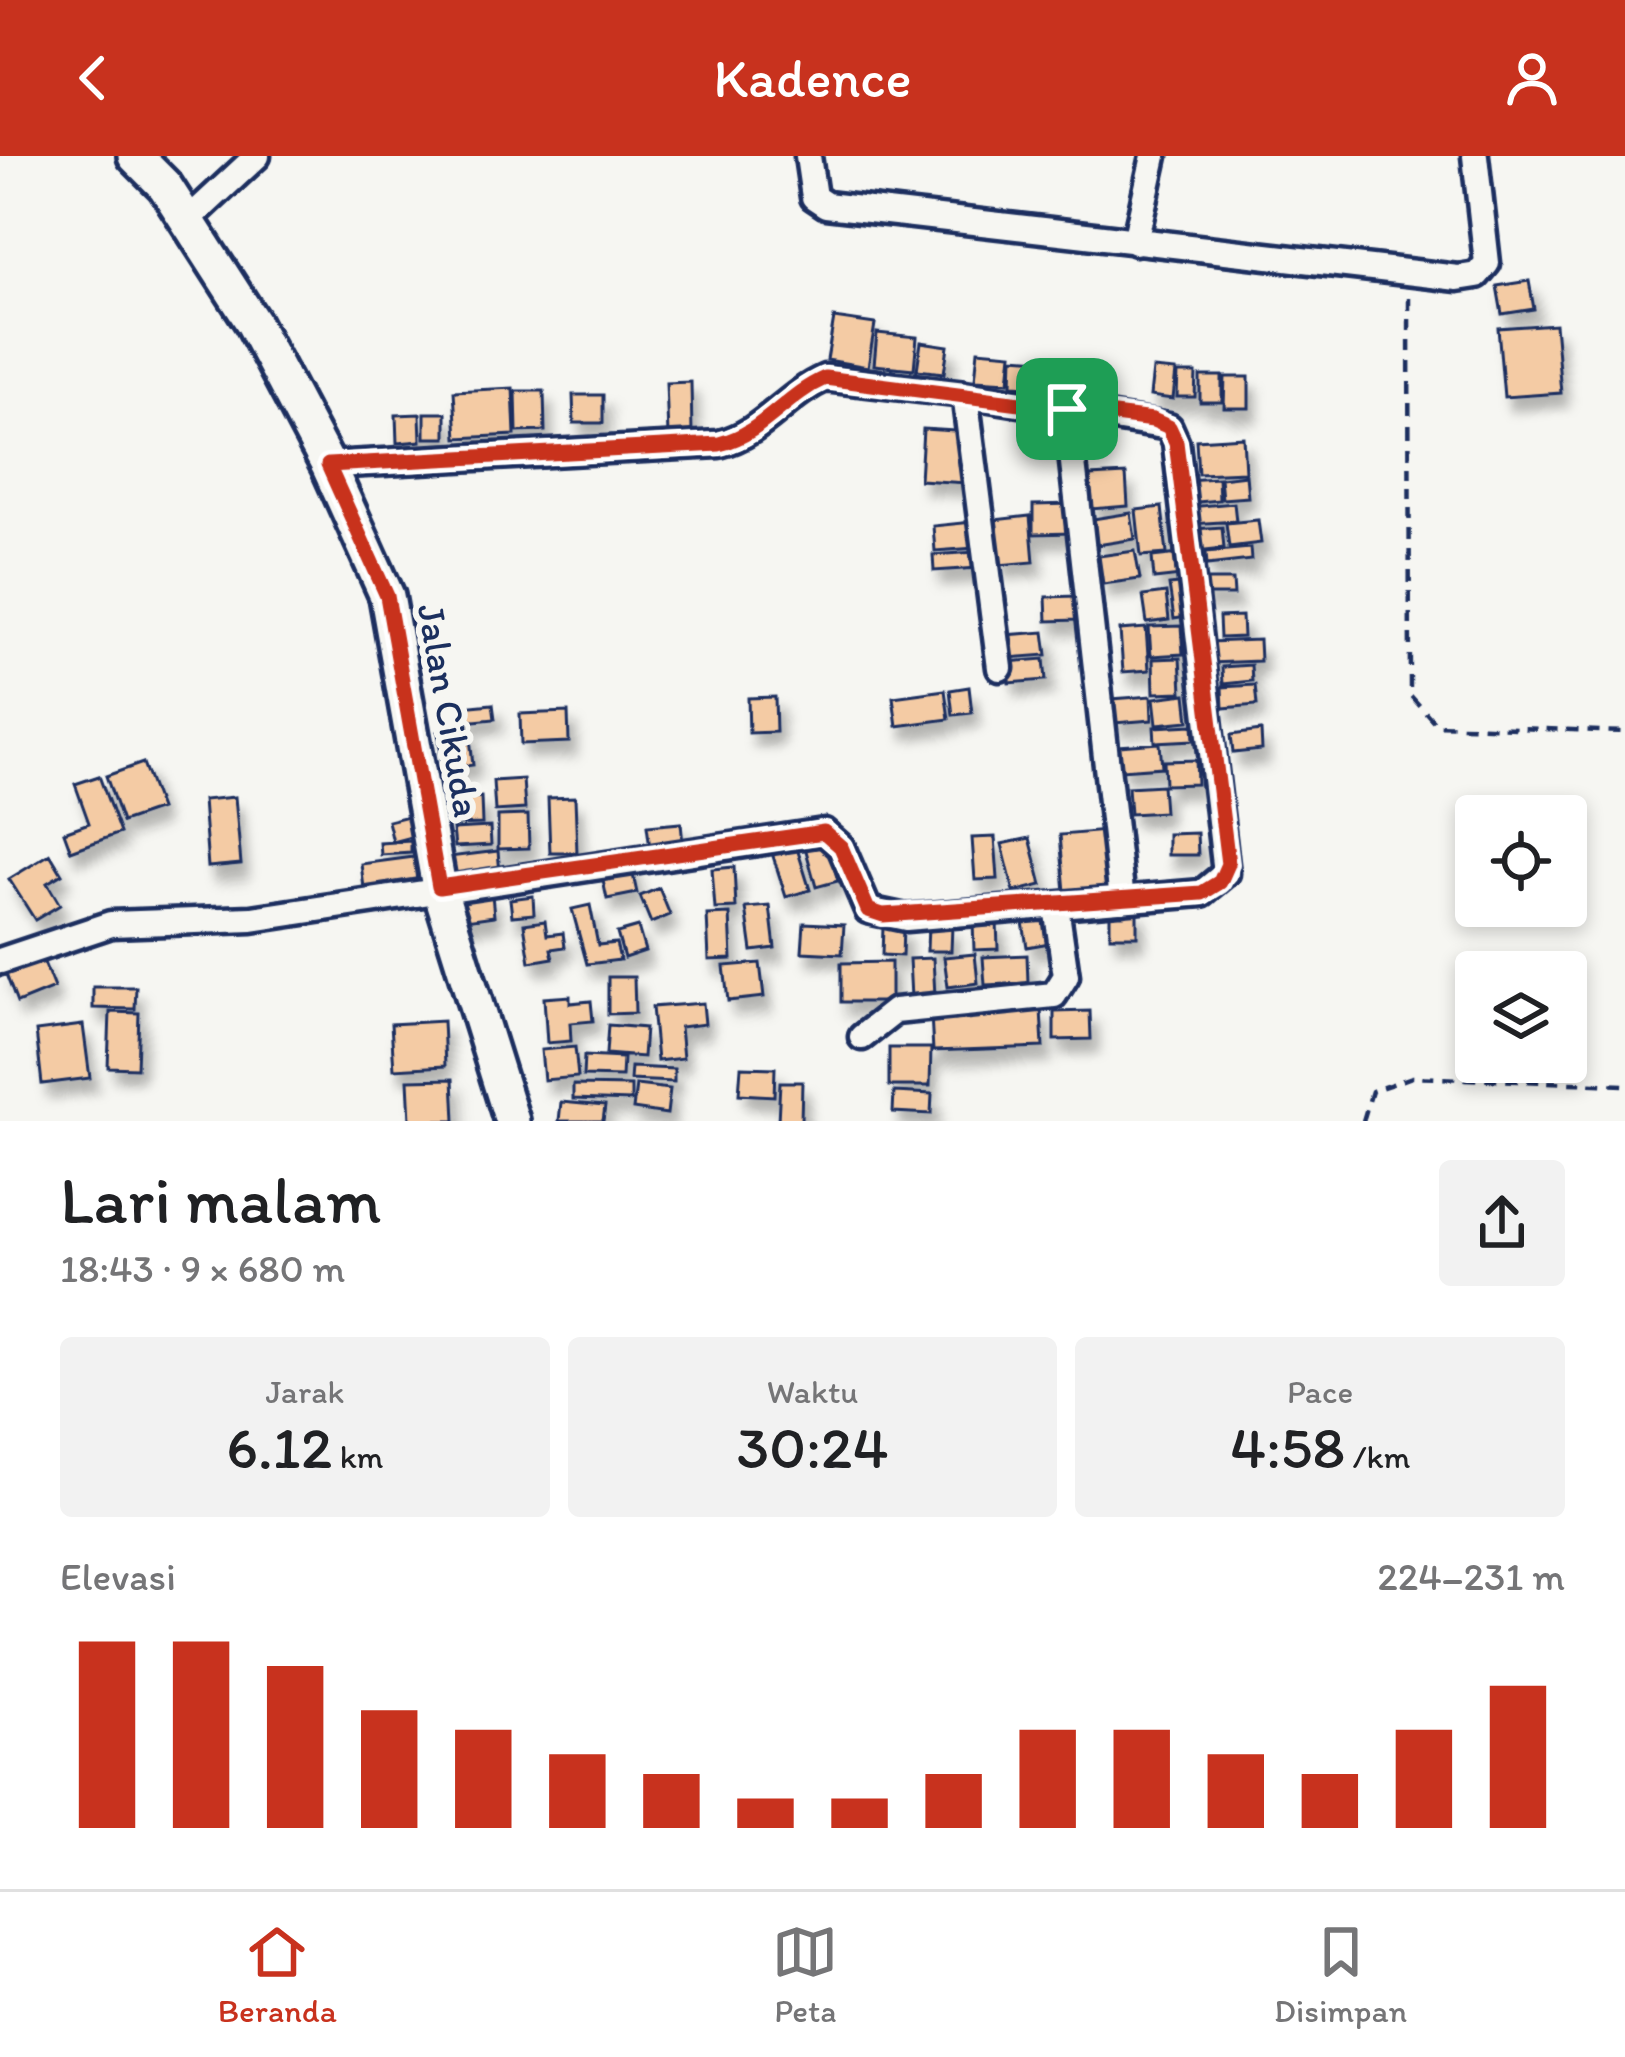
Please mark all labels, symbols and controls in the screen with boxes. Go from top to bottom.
icon: back [60,45,126,111]
icon: person [1499,45,1565,111]
text: Kadence [713,46,912,111]
pin [1016,358,1118,460]
icon: arrive [1034,376,1100,442]
street label: Jalan Cikuda [408,600,491,820]
map controls [1455,795,1587,1083]
button: locate [1455,795,1587,927]
button: layers [1455,951,1587,1083]
text: Lari malam [60,1160,382,1240]
button: share [1439,1160,1565,1286]
text: 18:43 · 9 × 680 m [60,1245,345,1292]
text: Jarak [265,1372,344,1411]
text: Waktu [767,1372,858,1411]
text: Pace [1287,1372,1353,1411]
text: 6.12 [226,1411,332,1483]
text: 30:24 [737,1411,888,1483]
text: 4:58 [1230,1411,1345,1483]
text: km [332,1437,383,1476]
text: /km [1345,1437,1410,1476]
text: Elevasi [60,1553,176,1600]
text: 224–231 m [1377,1553,1565,1600]
tab: Beranda [218,1919,337,2030]
tab: Peta [772,1919,838,2030]
tab: Disimpan [1274,1919,1407,2030]

